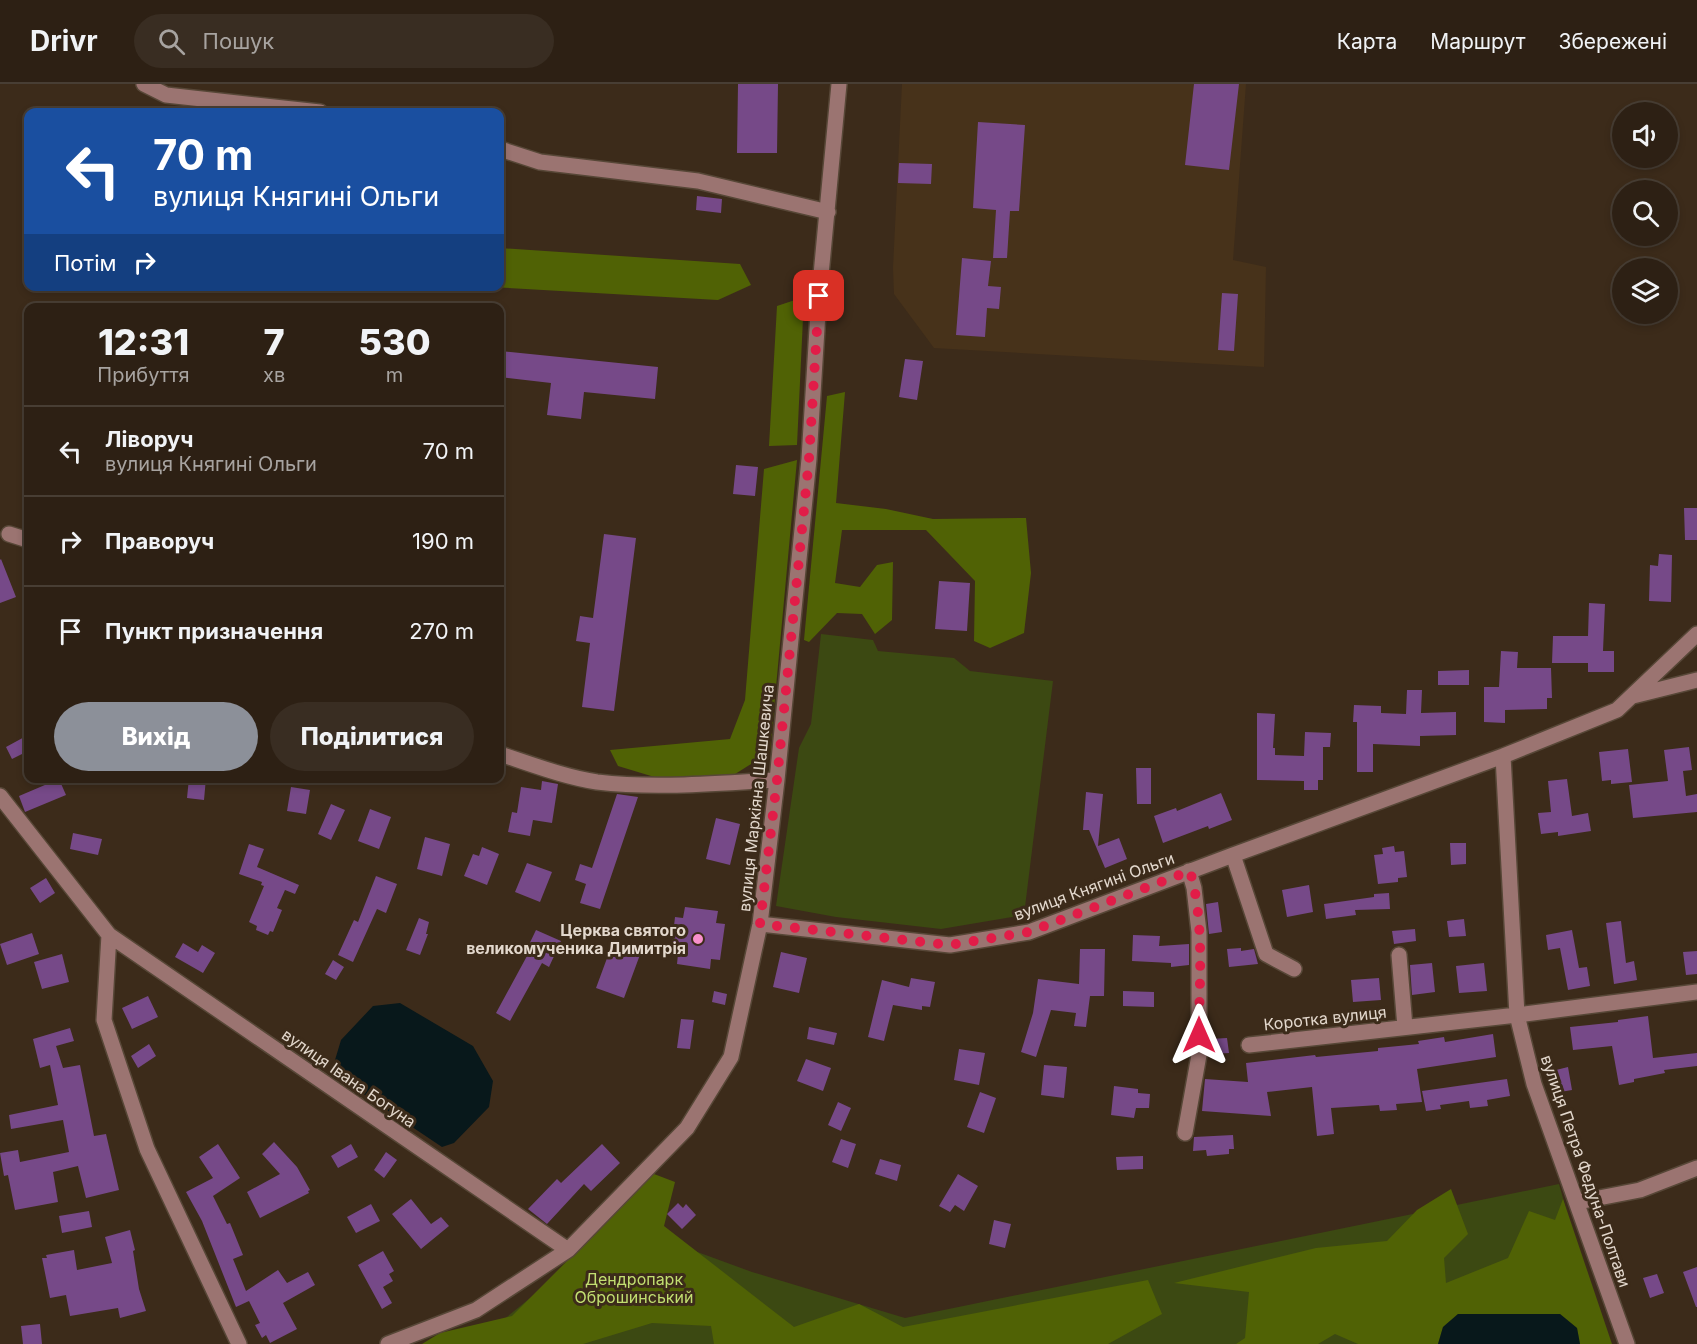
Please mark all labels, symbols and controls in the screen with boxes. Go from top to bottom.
search box [134,14,554,68]
text: Drivr [30,24,98,58]
icon: search [155,25,188,58]
text: Пошук [203,28,274,54]
text: Карта [1337,29,1397,54]
text: Маршрут [1430,29,1525,54]
text: Збережені [1558,29,1667,54]
map controls [1612,102,1678,324]
button: sound [1612,102,1678,168]
text: 70 m [153,129,253,180]
icon: left [54,132,132,210]
text: вулиця Княгині Ольги [153,180,439,213]
button: search [1612,180,1678,246]
icon: right [128,246,161,279]
text: Потім [54,250,116,276]
button: layers [1612,258,1678,324]
pin [793,270,844,321]
icon: arrive [802,279,835,312]
text: 12:31 [98,320,189,364]
text: 7 [264,320,285,364]
text: 530 [359,320,431,364]
text: Прибуття [97,363,190,387]
text: хв [263,363,285,387]
text: m [386,363,403,387]
text: Ліворуч [105,426,193,452]
icon: left [54,435,87,468]
text: 70 m [423,438,474,464]
text: вулиця Княгині Ольги [105,452,317,476]
icon: right [54,525,87,558]
text: Праворуч [105,528,214,554]
text: 190 m [412,528,474,554]
icon: arrive [54,615,87,648]
text: Пункт призначення [105,618,323,644]
text: 270 m [409,618,474,644]
street label: вулиця Маркіяна Шашкевича [734,683,778,913]
button: Вихід [54,702,258,771]
button: Поділитися [270,702,474,771]
street label: вулиця Княгині Ольги [1011,848,1177,924]
place label: Церква святого великомученика Димитрія [466,920,686,958]
marker: Церква святого великомученика Димитрія [691,932,705,946]
street label: Коротка вулиця [1263,1002,1387,1034]
position arrow [1167,1003,1231,1067]
street label: вулиця Івана Богуна [278,1024,420,1132]
street label: вулиця Петра Федуна-Полтави [1537,1052,1635,1290]
park label: Дендропарк Оброшинський [575,1269,693,1307]

